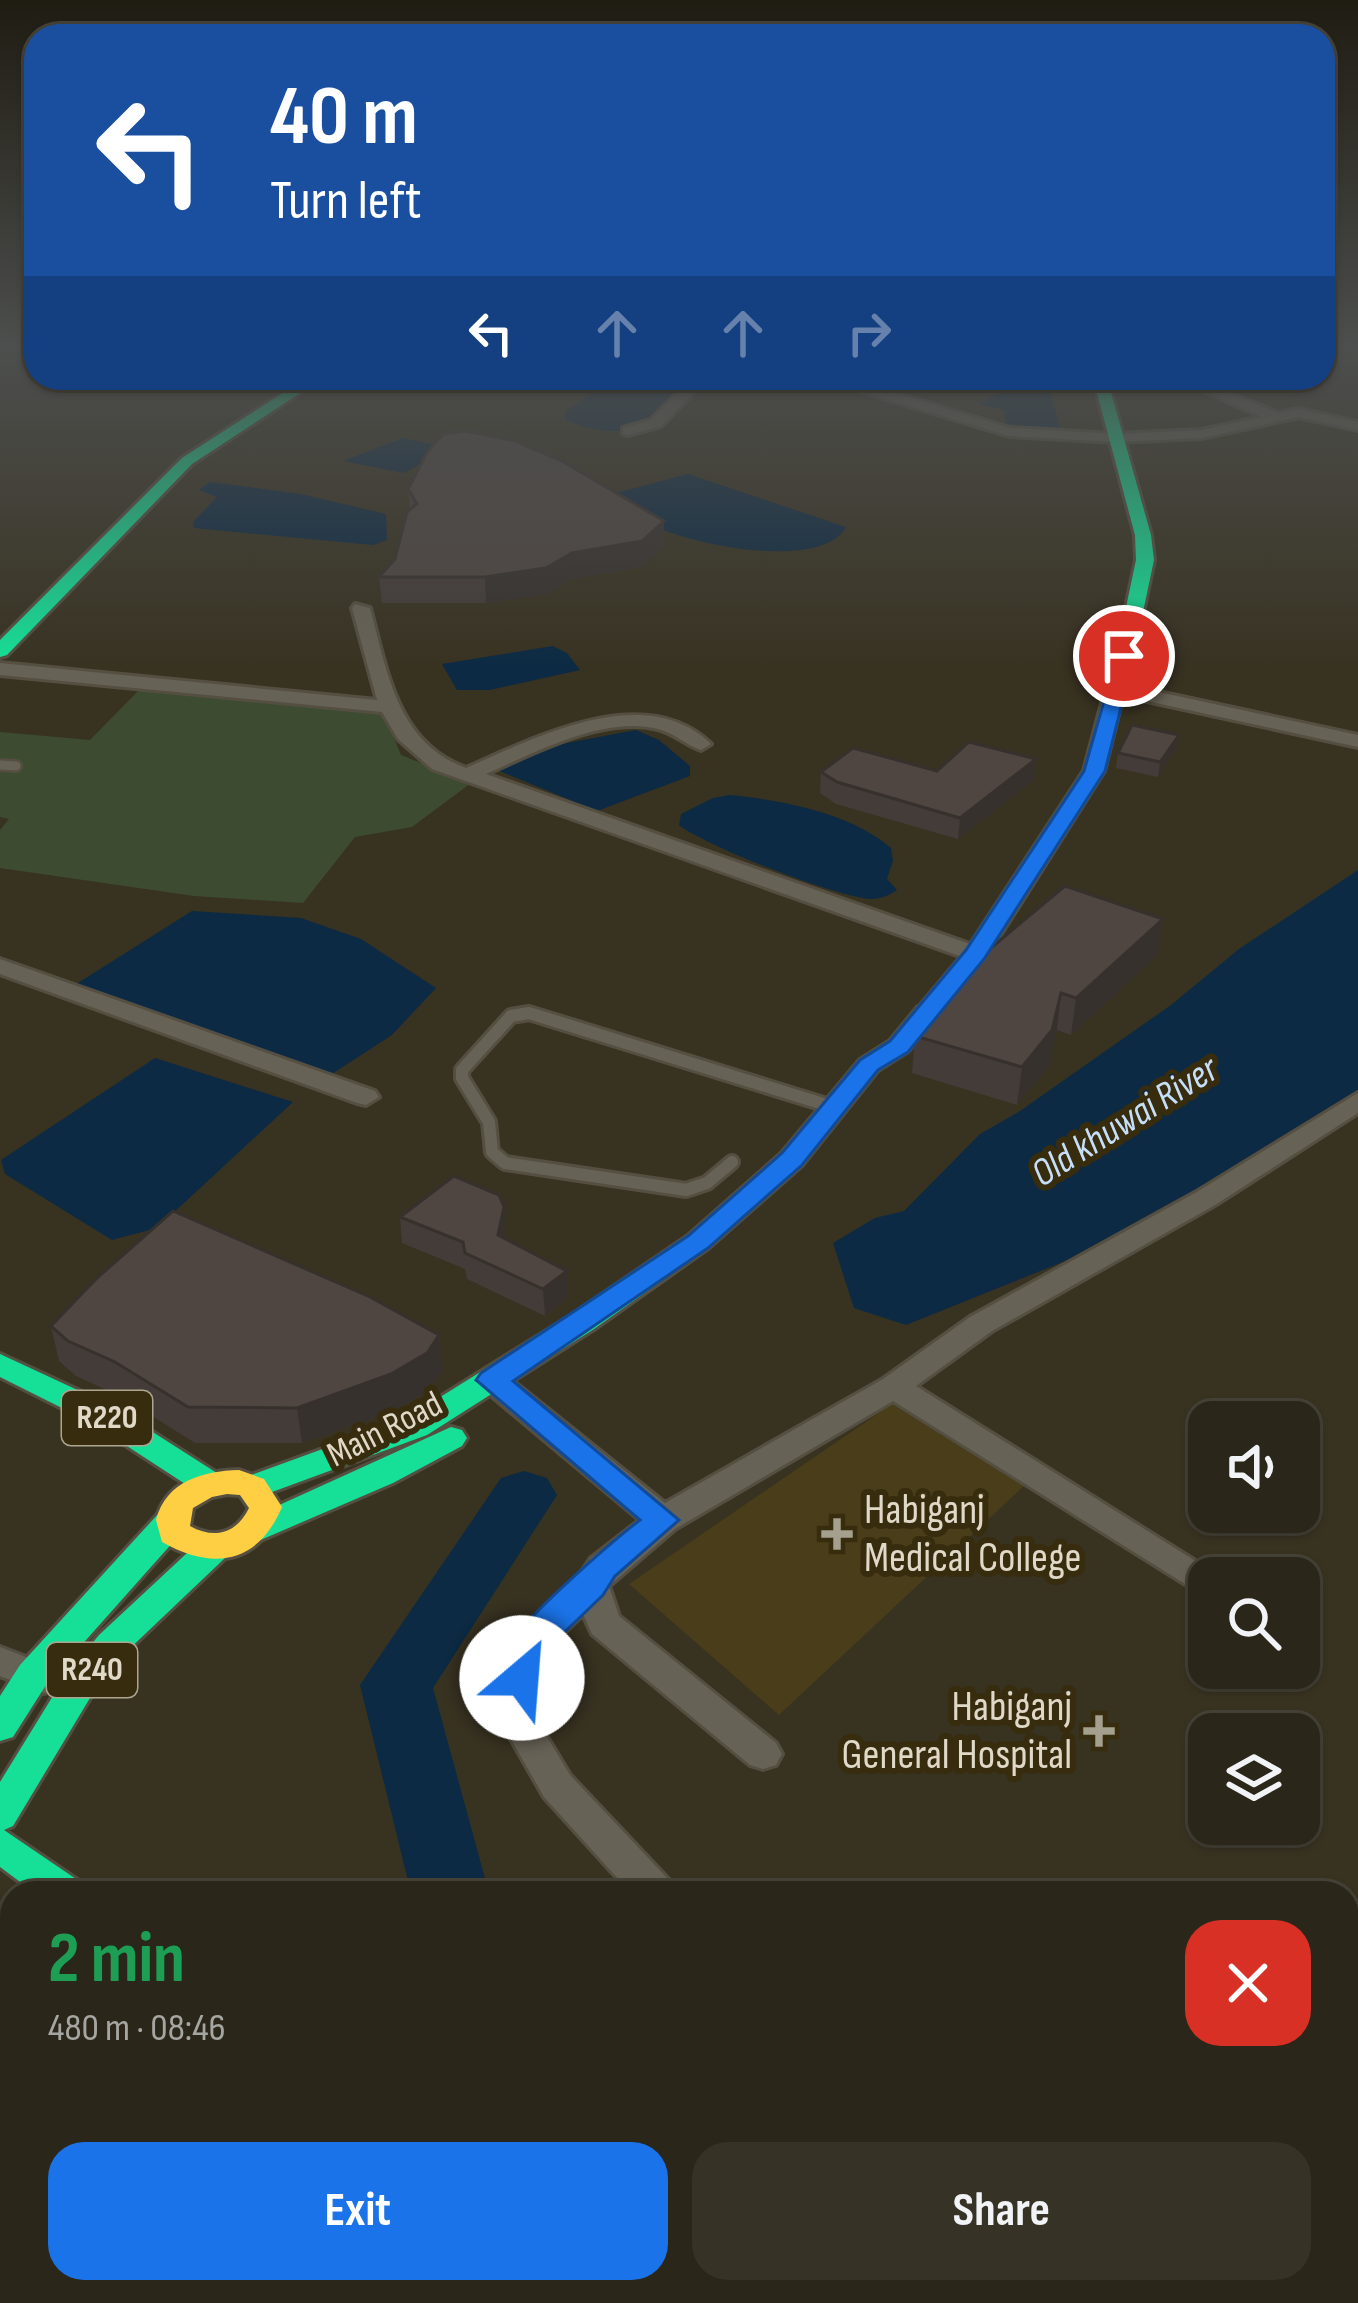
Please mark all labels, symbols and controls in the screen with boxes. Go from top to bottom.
text: 40 m [270,67,418,168]
icon: left [72,72,228,228]
text: Turn left [270,169,422,234]
icon: left [458,300,524,366]
icon: ahead [584,300,650,366]
icon: ahead [710,300,776,366]
icon: right [836,300,902,366]
pin [1073,605,1175,707]
icon: arrive [1091,623,1157,689]
water label: Old khuwai River [1023,1045,1229,1198]
street label: Main Road [320,1383,450,1477]
road number: R220 [62,1391,152,1445]
map controls [1188,1401,1320,1845]
button: sound [1188,1401,1320,1533]
place label: Habiganj Medical College [864,1485,1081,1584]
marker: Habiganj Medical College [821,1518,853,1550]
button: search [1188,1557,1320,1689]
position arrow [459,1615,585,1741]
road number: R240 [47,1643,137,1697]
place label: Habiganj General Hospital [842,1682,1072,1781]
button: layers [1188,1713,1320,1845]
marker: Habiganj General Hospital [1083,1715,1115,1747]
text: 2 min [48,1916,185,2003]
button: close [1185,1920,1311,2046]
text: 480 m · 08:46 [48,2005,226,2052]
button: Exit [48,2142,668,2280]
button: Share [692,2142,1311,2280]

